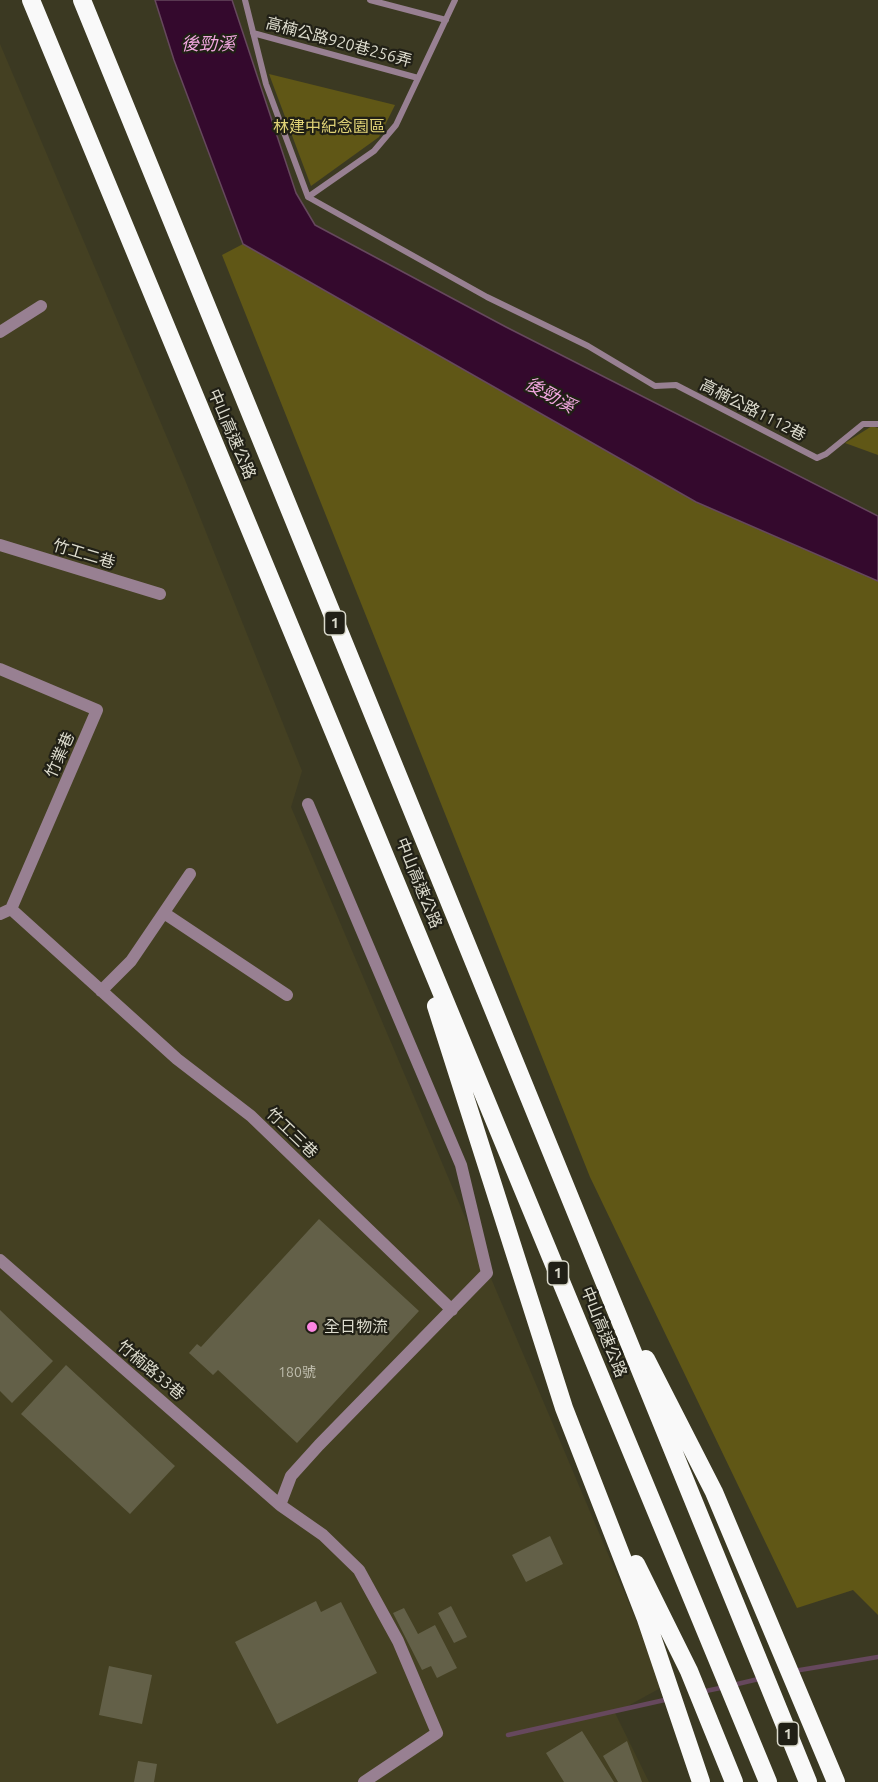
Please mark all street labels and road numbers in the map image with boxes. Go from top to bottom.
street label: 高楠公路920巷256弄 [264,13,414,71]
street label: 高楠公路1112巷 [697,375,809,445]
street label: 中山高速公路 [204,386,260,482]
street label: 竹工二巷 [51,535,117,573]
road number: 1 [324,611,346,635]
street label: 竹業巷 [41,729,79,781]
street label: 中山高速公路 [392,835,446,931]
street label: 竹工三巷 [262,1104,322,1162]
road number: 1 [548,1261,568,1285]
street label: 中山高速公路 [577,1284,631,1380]
street label: 竹楠路33巷 [113,1336,189,1404]
road number: 1 [778,1722,798,1746]

